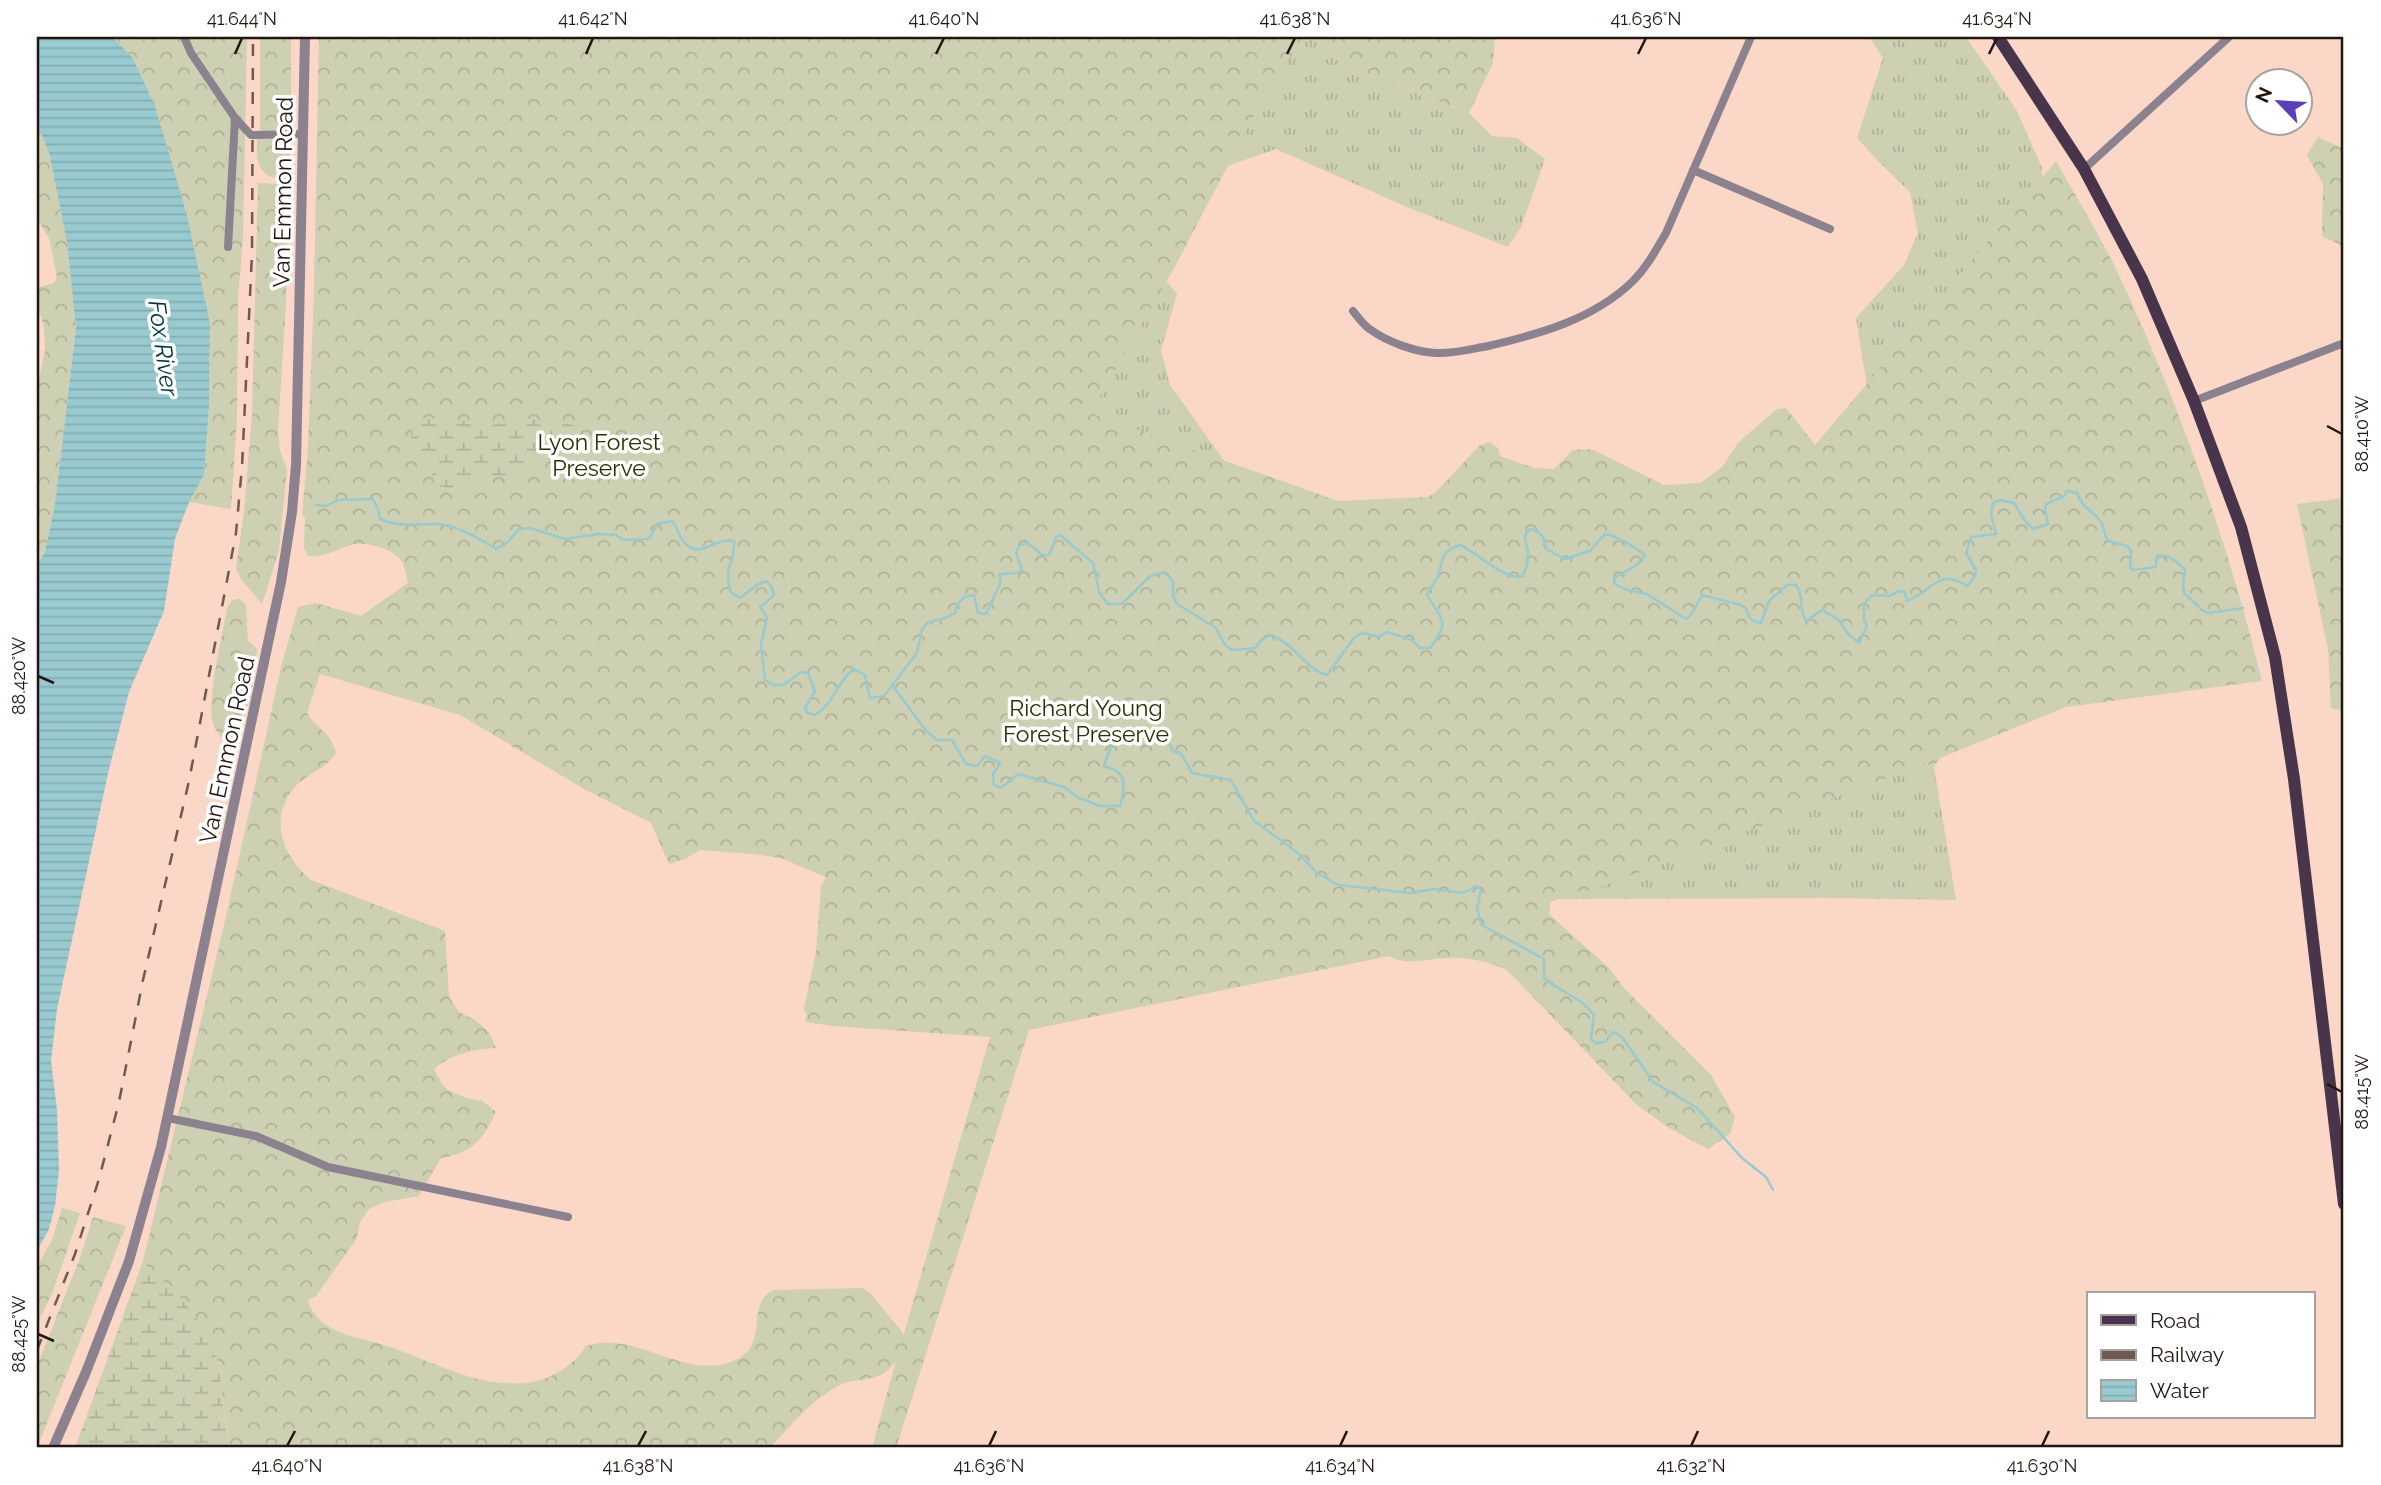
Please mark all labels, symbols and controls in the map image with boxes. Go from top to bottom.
text: 41.644°N [207,8,277,29]
text: 41.642°N [558,8,628,29]
text: 41.640°N [909,8,979,29]
text: 41.638°N [1260,8,1330,29]
text: 41.636°N [1611,8,1681,29]
text: 41.634°N [1962,8,2032,29]
north arrow [2244,66,2314,136]
text: N [2251,84,2277,106]
street label: Van Emmon Road [267,97,298,287]
water label: Fox River [142,298,185,398]
text: 88.410°W [2351,396,2372,472]
park label: Lyon Forest Preserve [537,428,661,481]
text: 88.420°W [8,637,29,715]
street label: Van Emmon Road [194,654,260,846]
park label: Richard Young Forest Preserve [1003,694,1169,747]
text: 88.415°W [2351,1054,2372,1130]
legend [2087,1292,2314,1418]
text: 88.425°W [8,1295,29,1373]
text: Road [2150,1308,2200,1333]
text: Railway [2150,1342,2224,1367]
text: Water [2150,1378,2209,1403]
text: 41.640°N [252,1455,322,1476]
text: 41.638°N [603,1455,673,1476]
text: 41.636°N [954,1455,1024,1476]
text: 41.634°N [1305,1455,1375,1476]
text: 41.632°N [1656,1455,1726,1476]
text: 41.630°N [2007,1455,2077,1476]

